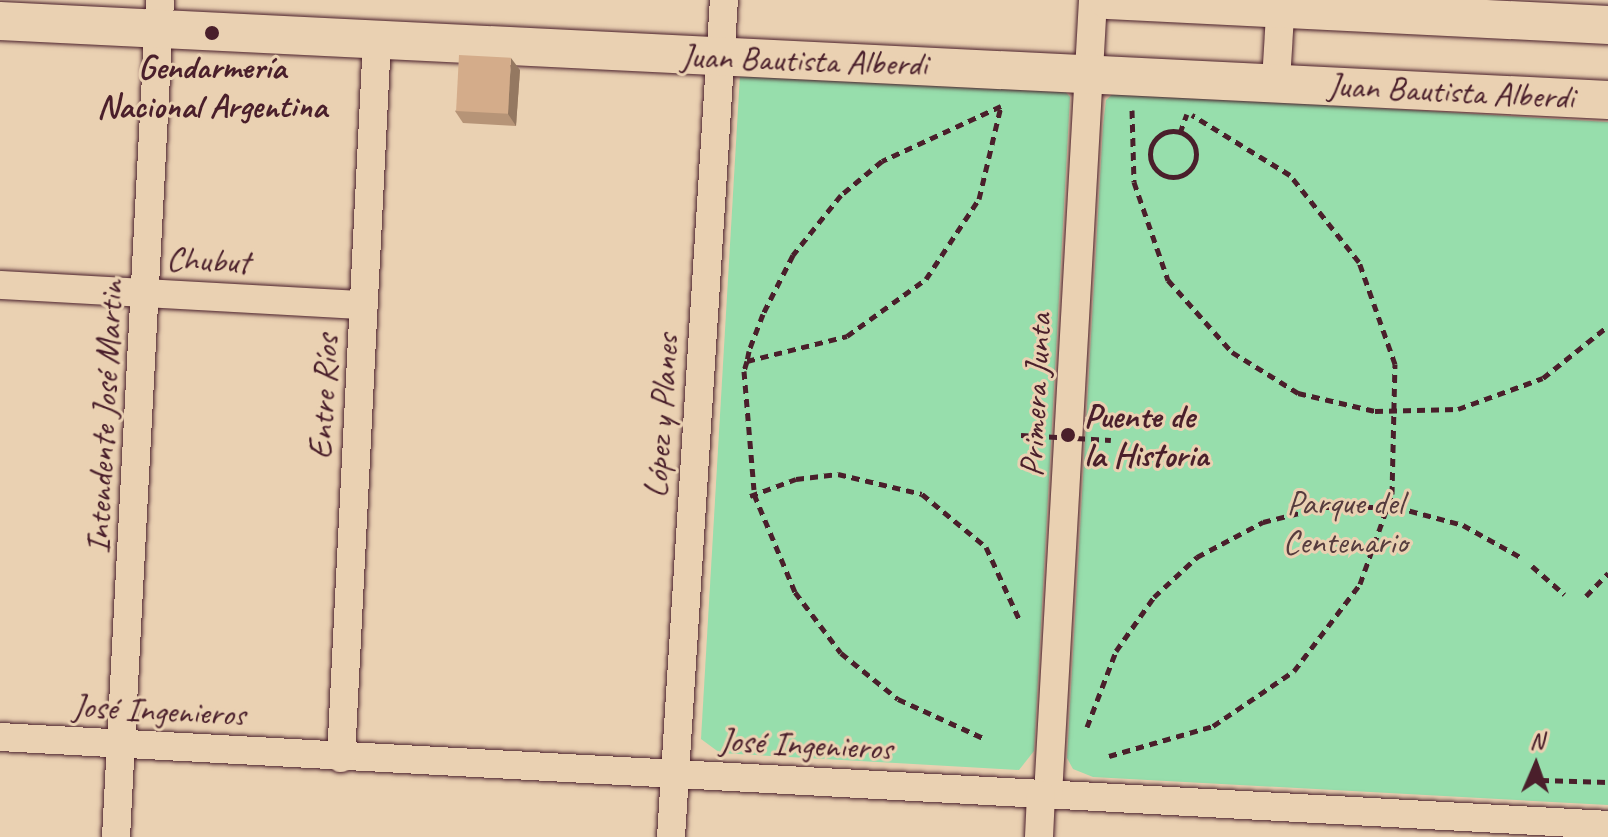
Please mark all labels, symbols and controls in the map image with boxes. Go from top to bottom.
marker: Gendarmería Nacional Argentina [203,24,221,42]
street label: Juan Bautista Alberdi [679,35,929,85]
place label: Gendarmería Nacional Argentina [98,46,326,126]
street label: Juan Bautista Alberdi [1326,64,1576,118]
street label: Chubut [165,237,251,283]
street label: Intendente José Martin [76,279,132,555]
street label: Primera Junta [1010,312,1060,478]
street label: López y Planes [635,333,687,499]
street label: Entre Ríos [299,334,347,460]
place label: Puente de la Historia [1084,395,1209,474]
marker: Puente de la Historia [1059,426,1077,444]
park label: Parque del Centenario [1283,482,1407,562]
street label: José Ingenieros [71,685,247,735]
street label: José Ingenieros [718,719,894,769]
north arrow [1496,725,1576,805]
text: N [1530,727,1544,755]

